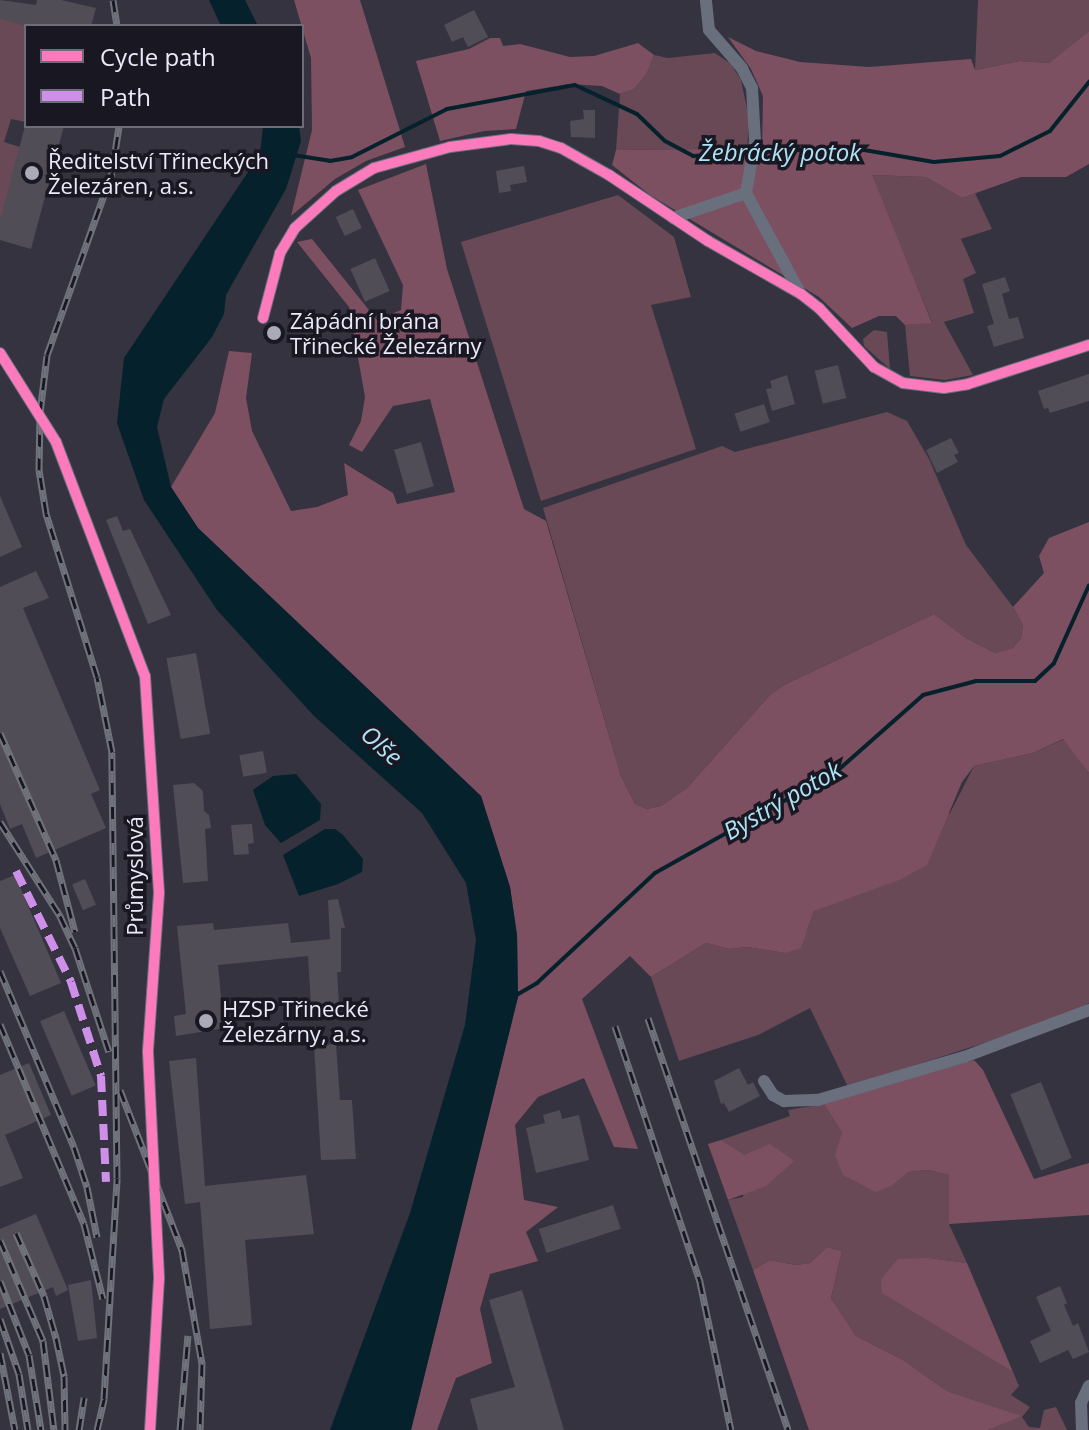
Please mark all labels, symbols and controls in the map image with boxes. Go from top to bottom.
legend [24,24,304,128]
text: Cycle path [100,40,216,73]
text: Path [100,80,151,113]
water label: Žebrácký potok [699,138,861,166]
place label: Ředitelství Třineckých Železáren, a.s. [48,147,269,198]
marker: Ředitelství Třineckých Železáren, a.s. [23,164,41,182]
place label: Zápádní brána Třinecké Železárny [290,307,482,358]
marker: Zápádní brána Třinecké Železárny [265,324,283,342]
water label: Olše [355,719,409,771]
water label: Bystrý potok [718,755,846,845]
street label: Průmyslová [122,816,148,936]
place label: HZSP Třinecké Železárny, a.s. [222,995,369,1046]
marker: HZSP Třinecké Železárny, a.s. [197,1012,215,1030]

